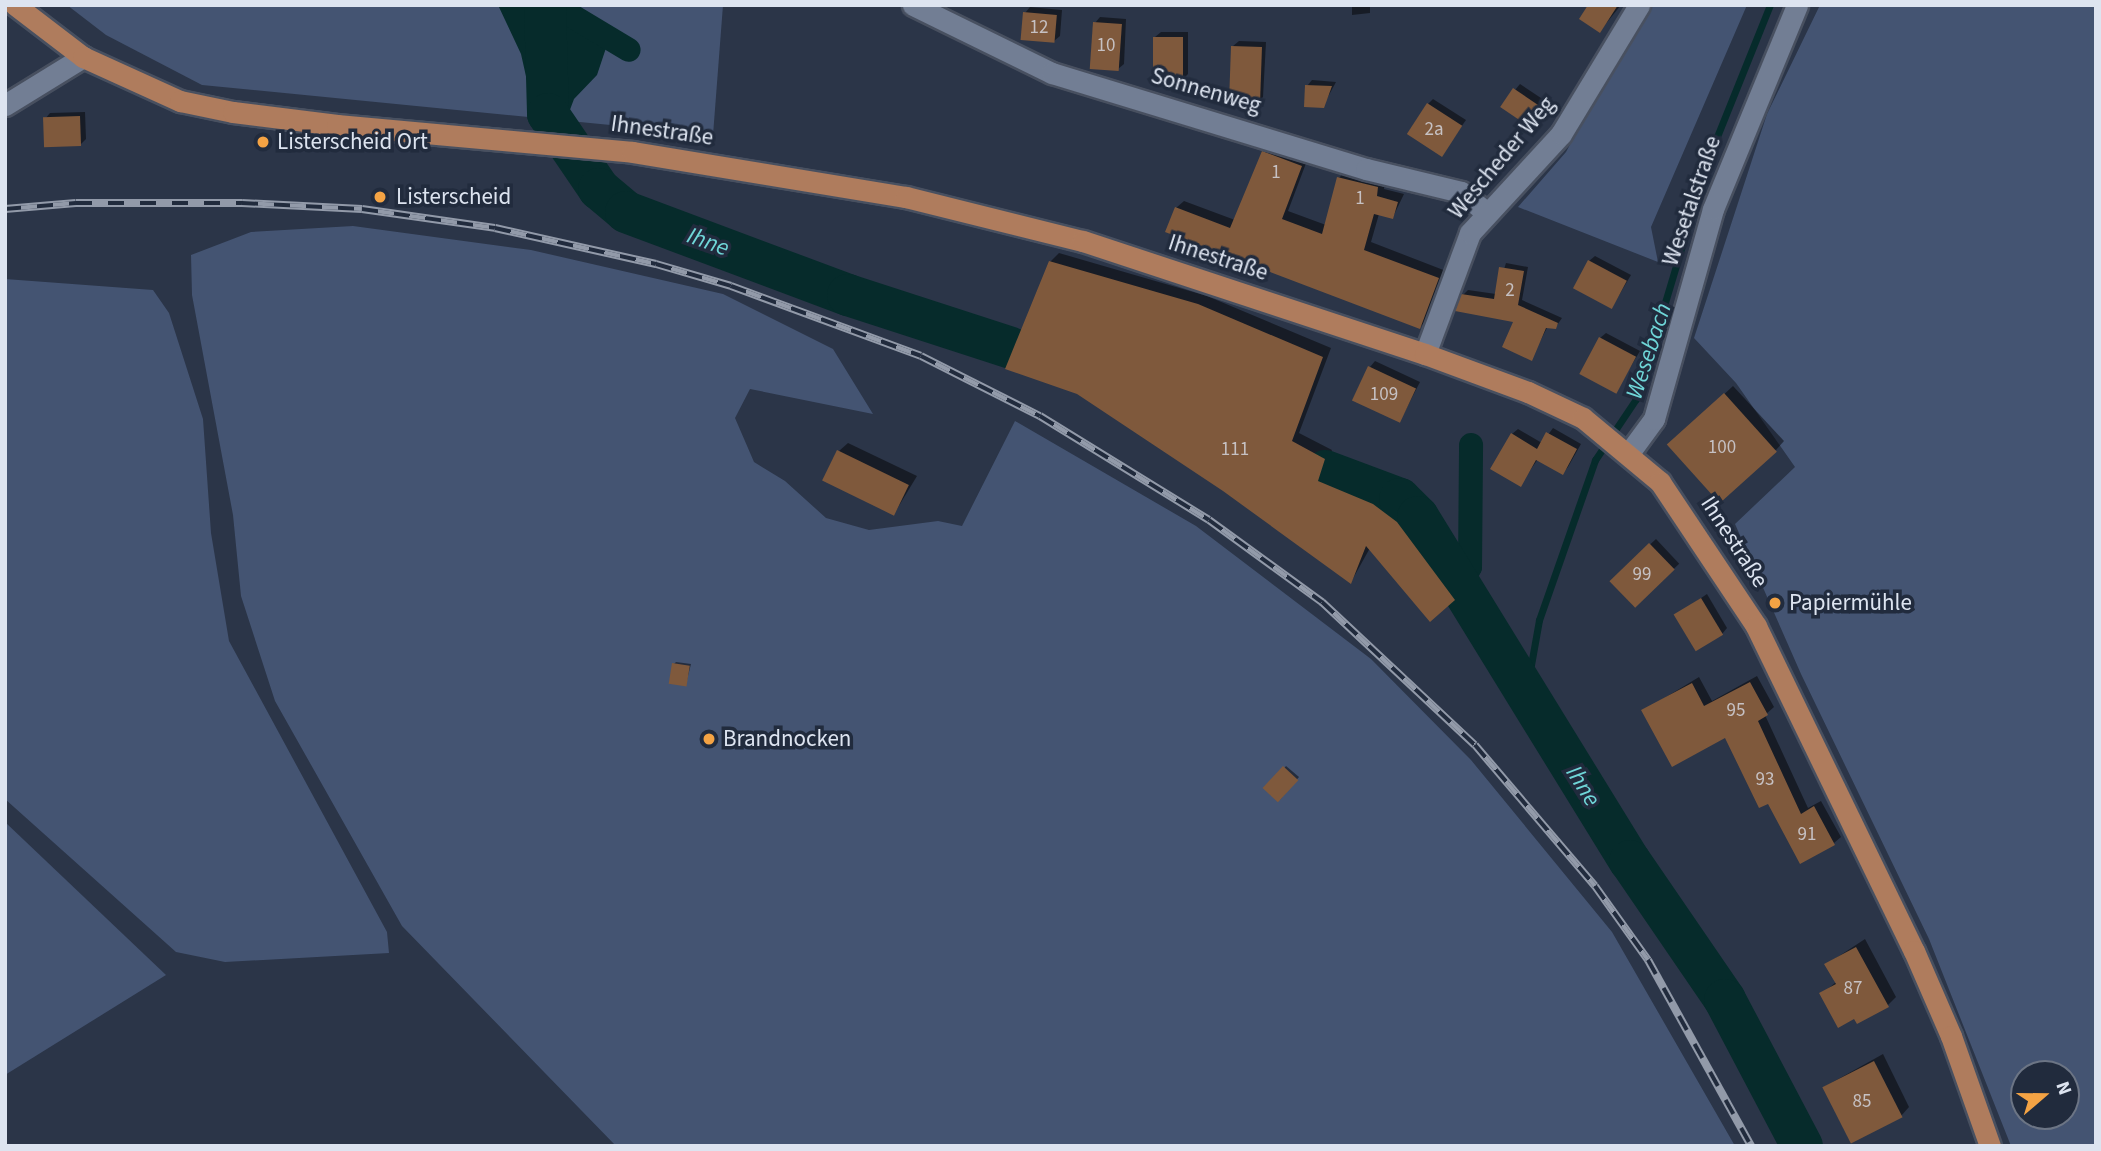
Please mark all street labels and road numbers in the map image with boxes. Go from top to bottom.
street label: Sonnenweg [1148,62,1264,120]
street label: Wescheder Weg [1443,91,1561,225]
street label: Ihnestraße [609,110,715,152]
street label: Wesetalstraße [1657,132,1727,270]
street label: Ihnestraße [1165,229,1271,287]
street label: Ihnestraße [1694,491,1774,593]

